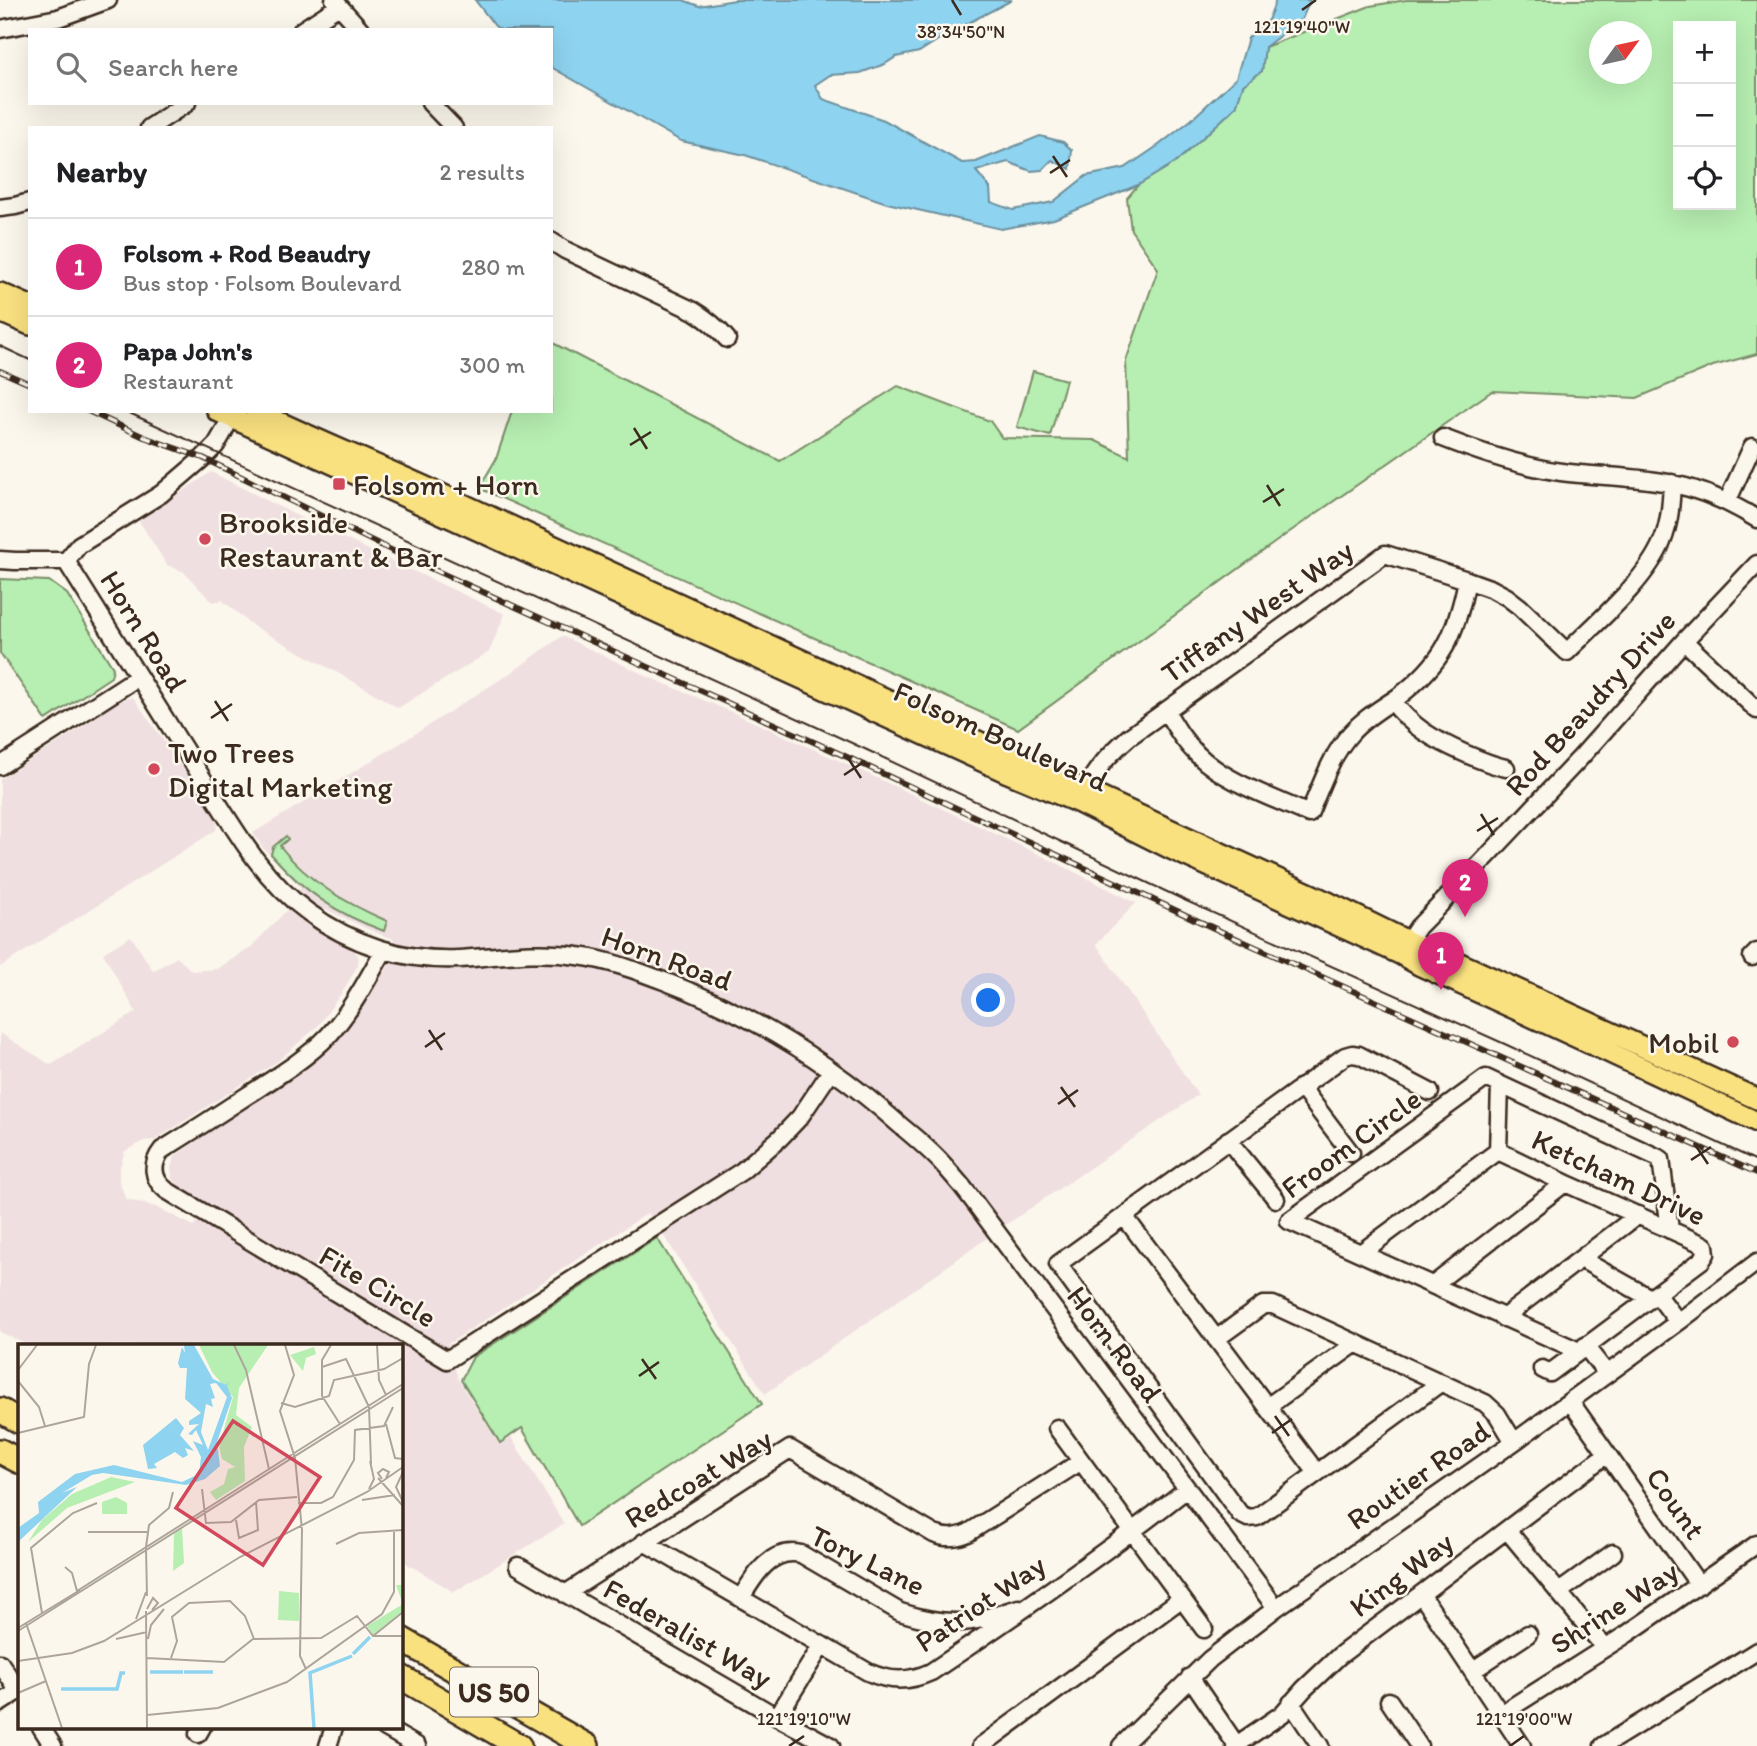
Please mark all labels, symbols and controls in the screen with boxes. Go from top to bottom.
text: 121°19'40"W [1254,16,1350,38]
text: 38°34'50"N [917,21,1005,43]
north arrow [1589,21,1652,84]
map controls [1673,21,1736,210]
button: + [1673,21,1736,84]
search box [28,28,553,105]
icon: search [52,48,90,86]
text: Search here [108,51,238,83]
button: − [1673,84,1736,147]
button: locate [1673,147,1736,210]
text: Nearby [56,153,147,190]
text: 2 results [439,158,525,186]
text: Folsom + Rod Beaudry [123,237,370,269]
text: 1 [74,253,84,281]
text: 280 m [462,253,525,281]
text: Bus stop · Folsom Boulevard [123,269,402,297]
text: Papa John's [123,335,253,367]
text: 2 [73,351,85,379]
text: 300 m [460,351,525,379]
text: Restaurant [123,367,233,395]
place label: Folsom + Horn [353,466,539,503]
marker: Folsom + Horn [331,476,347,492]
place label: Brookside Restaurant & Bar [219,504,443,575]
marker: Brookside Restaurant & Bar [197,531,213,547]
street label: Tiffany West Way [1154,531,1360,691]
street label: Horn Road [92,563,196,699]
street label: Rod Beaudry Drive [1497,602,1683,804]
street label: Folsom Boulevard [888,672,1114,800]
place label: Two Trees Digital Marketing [168,734,393,805]
marker: Two Trees Digital Marketing [146,761,162,777]
pin: 2 [1442,859,1488,917]
street label: Horn Road [597,917,737,999]
pin: 1 [1418,932,1464,990]
your location [971,983,1005,1017]
place label: Mobil [1648,1024,1720,1061]
marker: Mobil [1725,1034,1741,1050]
street label: Froom Circle [1274,1080,1428,1206]
street label: Ketcham Drive [1526,1121,1712,1233]
street label: Fite Circle [313,1237,443,1335]
street label: Horn Road [1059,1278,1171,1410]
inset map [18,1344,402,1728]
street label: Routier Road [1339,1412,1497,1538]
street label: Redcoat Way [618,1420,778,1536]
street label: Count [1638,1460,1714,1546]
street label: Tory Lane [804,1516,932,1604]
street label: King Way [1342,1523,1460,1625]
street label: Patriot Way [908,1546,1052,1660]
street label: Shrine Way [1543,1552,1685,1662]
street label: Federalist Way [597,1570,779,1696]
road number: US 50 [450,1668,538,1716]
text: 121°19'10"W [757,1708,851,1730]
text: 121°19'00"W [1476,1708,1572,1730]

